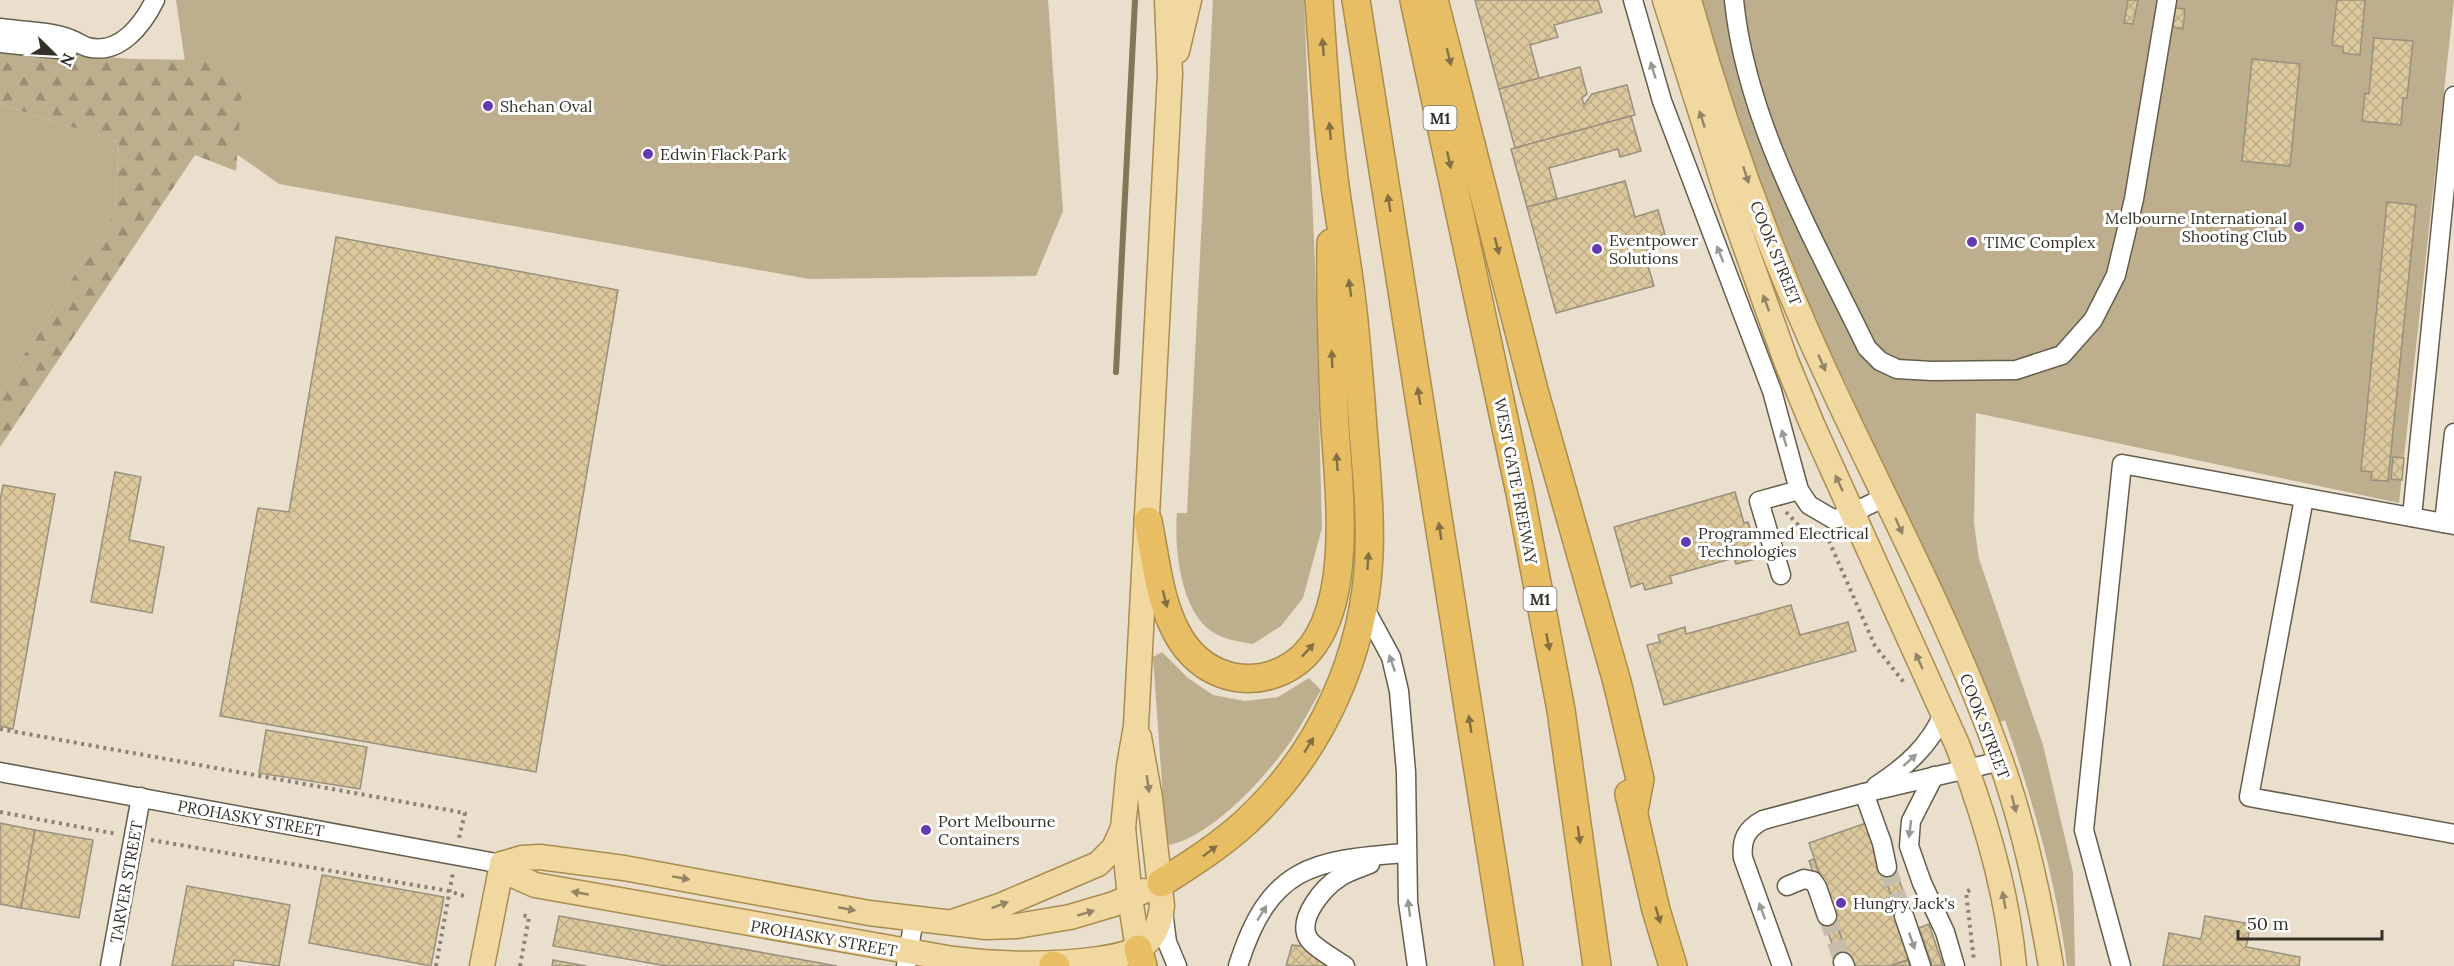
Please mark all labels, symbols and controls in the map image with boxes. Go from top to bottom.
north arrow [24,24,84,84]
one-way arrow [1318,38,1328,57]
one-way arrow [1444,48,1454,66]
text: N [56,50,79,70]
one-way arrow [1648,61,1657,79]
place label: Shehan Oval [500,96,592,116]
marker: Shehan Oval [481,99,495,113]
road number: M1 [1424,106,1456,130]
one-way arrow [1697,109,1706,127]
one-way arrow [1325,122,1335,141]
place label: Edwin Flack Park [660,144,787,164]
marker: Edwin Flack Park [641,147,655,161]
one-way arrow [1445,150,1454,169]
one-way arrow [1742,166,1751,184]
one-way arrow [1384,194,1393,213]
street label: COOK STREET [1746,198,1806,308]
place label: Melbourne International Shooting Club [2105,208,2287,246]
marker: Melbourne International Shooting Club [2292,220,2306,234]
place label: Eventpower Solutions [1609,230,1698,268]
place label: TIMC Complex [1984,232,2096,252]
marker: TIMC Complex [1965,235,1979,249]
one-way arrow [1493,237,1502,255]
marker: Eventpower Solutions [1590,242,1604,256]
one-way arrow [1715,244,1725,262]
one-way arrow [1346,279,1355,298]
one-way arrow [1760,294,1770,312]
one-way arrow [1327,350,1337,369]
one-way arrow [1817,354,1827,372]
one-way arrow [1414,386,1423,405]
street label: WEST GATE FREEWAY [1490,396,1542,567]
one-way arrow [1779,428,1788,446]
one-way arrow [1333,453,1342,472]
one-way arrow [1834,474,1844,492]
one-way arrow [1894,517,1903,534]
one-way arrow [1435,521,1444,540]
place label: Programmed Electrical Technologies [1698,523,1869,561]
marker: Programmed Electrical Technologies [1679,535,1693,549]
one-way arrow [1363,552,1373,571]
road number: M1 [1524,587,1556,611]
one-way arrow [1161,590,1170,608]
one-way arrow [1544,633,1553,652]
one-way arrow [1301,642,1315,657]
one-way arrow [1914,652,1924,670]
one-way arrow [1387,654,1397,672]
street label: COOK STREET [1956,671,2014,781]
one-way arrow [1465,714,1474,733]
one-way arrow [1304,737,1315,753]
one-way arrow [1903,753,1917,767]
one-way arrow [1143,774,1152,793]
street label: PROHASKY STREET [176,795,326,841]
one-way arrow [2010,795,2019,813]
place label: Port Melbourne Containers [938,811,1056,849]
street label: TARVER STREET [105,819,147,945]
one-way arrow [1905,819,1915,838]
marker: Port Melbourne Containers [919,823,933,837]
one-way arrow [1575,825,1584,844]
one-way arrow [1201,845,1217,857]
one-way arrow [672,874,691,883]
one-way arrow [571,888,590,897]
one-way arrow [2000,890,2009,909]
place label: Hungry Jack's [1853,893,1955,913]
marker: Hungry Jack's [1834,896,1848,910]
one-way arrow [1404,899,1413,918]
one-way arrow [992,900,1010,910]
one-way arrow [1757,902,1766,920]
scale bar [2238,903,2382,941]
one-way arrow [838,905,857,914]
one-way arrow [1256,905,1267,921]
one-way arrow [1654,906,1663,924]
one-way arrow [1077,908,1095,917]
text: 50 m [2247,912,2289,935]
street label: PROHASKY STREET [749,915,899,961]
one-way arrow [1908,932,1918,950]

